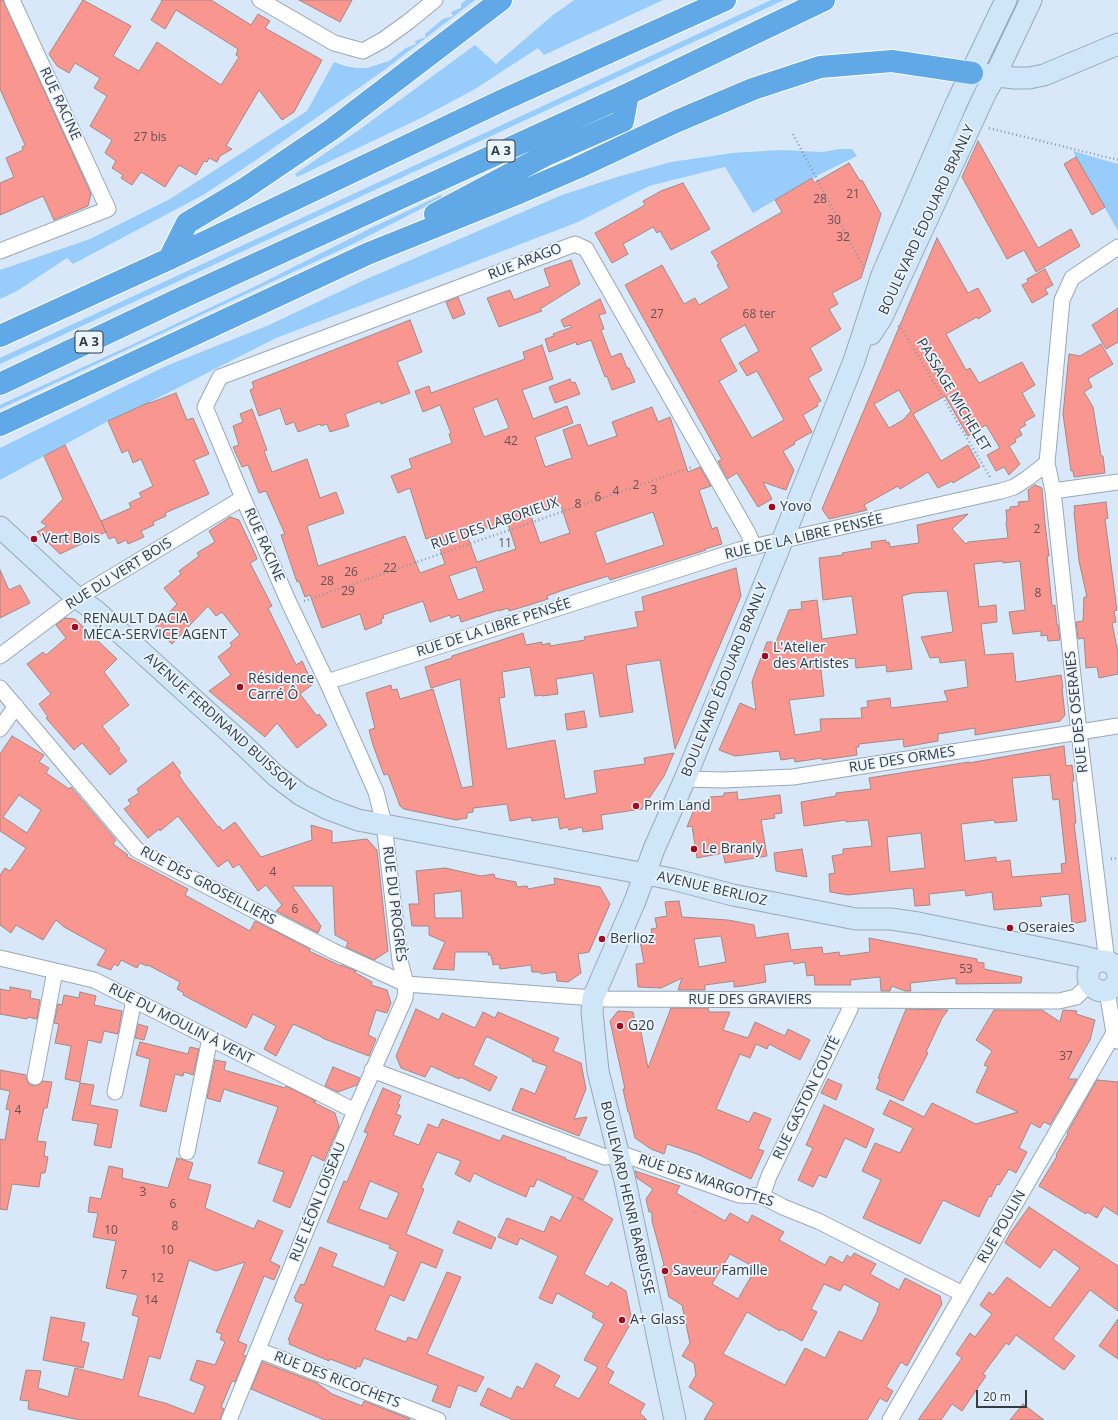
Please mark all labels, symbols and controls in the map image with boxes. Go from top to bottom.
street label: RUE RACINE [36,65,84,143]
street label: BOULEVARD ÉDOUARD BRANLY [876,122,978,318]
house number: 27 bis [134,131,166,145]
road number: A 3 [487,140,515,162]
house number: 21 [846,188,860,202]
house number: 28 [813,193,827,207]
house number: 30 [827,214,841,228]
house number: 32 [836,231,850,245]
street label: RUE ARAGO [486,240,564,284]
house number: 27 [650,308,664,322]
house number: 68 ter [743,308,775,322]
road number: A 3 [75,331,103,353]
street label: PASSAGE MICHELET [913,335,993,455]
house number: 42 [504,435,518,449]
house number: 2 [633,479,639,493]
house number: 3 [651,484,657,498]
house number: 4 [613,485,619,499]
house number: 6 [595,491,601,505]
street label: RUE DES LABORIEUX [429,494,561,554]
house number: 8 [575,498,581,512]
place label: Yovo [780,499,812,515]
marker: Yovo [767,502,777,512]
street label: RUE RACINE [240,506,288,584]
street label: RUE DE LA LIBRE PENSÉE [723,511,885,563]
house number: 2 [1034,523,1040,537]
place label: Vert Bois [42,531,100,547]
marker: Vert Bois [29,534,39,544]
street label: RUE DU VERT BOIS [63,535,175,613]
house number: 11 [498,537,512,551]
house number: 22 [383,562,397,576]
house number: 26 [344,566,358,580]
house number: 28 [320,575,334,589]
street label: BOULEVARD ÉDOUARD BRANLY [678,581,772,779]
house number: 29 [341,585,355,599]
house number: 8 [1035,587,1041,601]
street label: RUE DE LA LIBRE PENSÉE [414,595,574,661]
place label: RENAULT DACIA MÉCA-SERVICE AGENT [83,611,227,644]
marker: RENAULT DACIA MÉCA-SERVICE AGENT [70,622,80,632]
place label: L'Atelier des Artistes [773,640,849,672]
street label: AVENUE FERDINAND BUISSON [141,649,299,795]
street label: RUE DES OSERAIES [1062,650,1092,774]
marker: L'Atelier des Artistes [760,651,770,661]
place label: Résidence Carré Ô [248,671,314,704]
marker: Résidence Carré Ô [235,682,245,692]
street label: RUE DES ORMES [848,743,956,777]
place label: Prim Land [644,798,711,814]
marker: Prim Land [631,801,641,811]
place label: Le Branly [702,841,762,857]
street label: RUE DES GROSEILLIERS [137,843,279,929]
marker: Le Branly [689,844,699,854]
street label: RUE DU PROGRÈS [379,845,409,963]
house number: 4 [270,866,276,880]
street label: AVENUE BERLIOZ [655,868,769,910]
house number: 6 [292,903,298,917]
place label: Oseraies [1018,920,1075,936]
marker: Oseraies [1005,923,1015,933]
place label: Berlioz [610,931,655,947]
marker: Berlioz [597,934,607,944]
house number: 53 [959,963,973,977]
street label: RUE DU MOULIN À VENT [106,980,256,1068]
street label: RUE DES GRAVIERS [688,992,812,1008]
place label: G20 [628,1018,654,1034]
marker: G20 [615,1021,625,1031]
street label: RUE GASTON COUTÉ [770,1034,844,1162]
house number: 37 [1059,1050,1073,1064]
street label: BOULEVARD HENRI BARBUSSE [596,1099,658,1297]
house number: 4 [15,1104,21,1118]
street label: RUE LÉON LOISEAU [286,1140,350,1264]
street label: RUE DES MARGOTTES [636,1151,776,1211]
house number: 3 [140,1186,146,1200]
street label: RUE POULIN [974,1187,1030,1267]
house number: 6 [170,1198,176,1212]
house number: 8 [172,1220,178,1234]
house number: 10 [104,1224,118,1238]
house number: 10 [160,1244,174,1258]
place label: Saveur Famille [673,1263,768,1279]
marker: Saveur Famille [660,1266,670,1276]
house number: 7 [121,1269,127,1283]
house number: 12 [150,1272,164,1286]
house number: 14 [144,1294,158,1308]
place label: A+ Glass [630,1312,685,1328]
marker: A+ Glass [617,1315,627,1325]
street label: RUE DES RICOCHETS [271,1348,403,1412]
scale bar [978,1382,1029,1408]
text: 20 m [983,1388,1011,1405]

